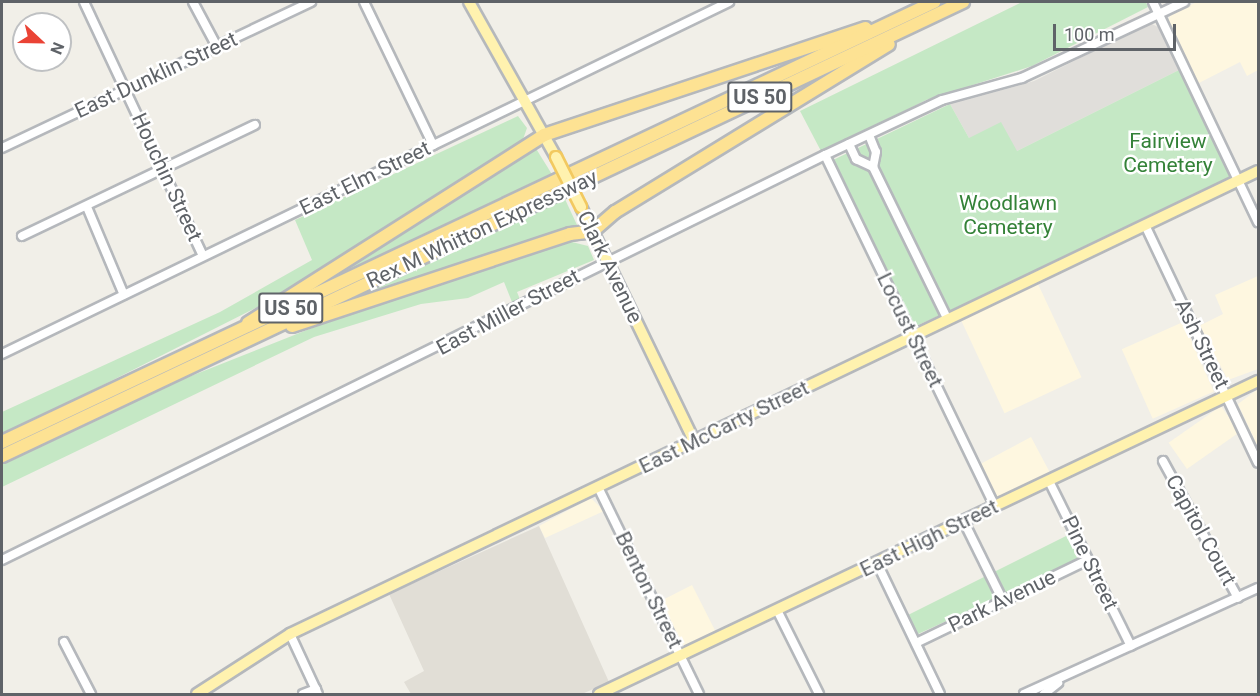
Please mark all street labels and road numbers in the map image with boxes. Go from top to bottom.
street label: East Dunklin Street [71,26,241,124]
road number: US 50 [727,80,793,114]
street label: Houchin Street [126,109,208,245]
street label: East Elm Street [296,135,434,221]
street label: Rex M Whitton Expressway [363,164,601,294]
street label: Clark Avenue [572,207,648,327]
street label: East Miller Street [432,264,584,360]
street label: Locust Street [871,269,949,391]
road number: US 50 [258,291,324,325]
street label: Ash Street [1169,295,1235,393]
street label: East McCarty Street [635,375,813,479]
street label: Capitol Court [1160,470,1242,590]
street label: East High Street [856,494,1002,582]
street label: Pine Street [1056,512,1124,614]
street label: Benton Street [610,528,688,652]
street label: Park Avenue [944,564,1060,638]

